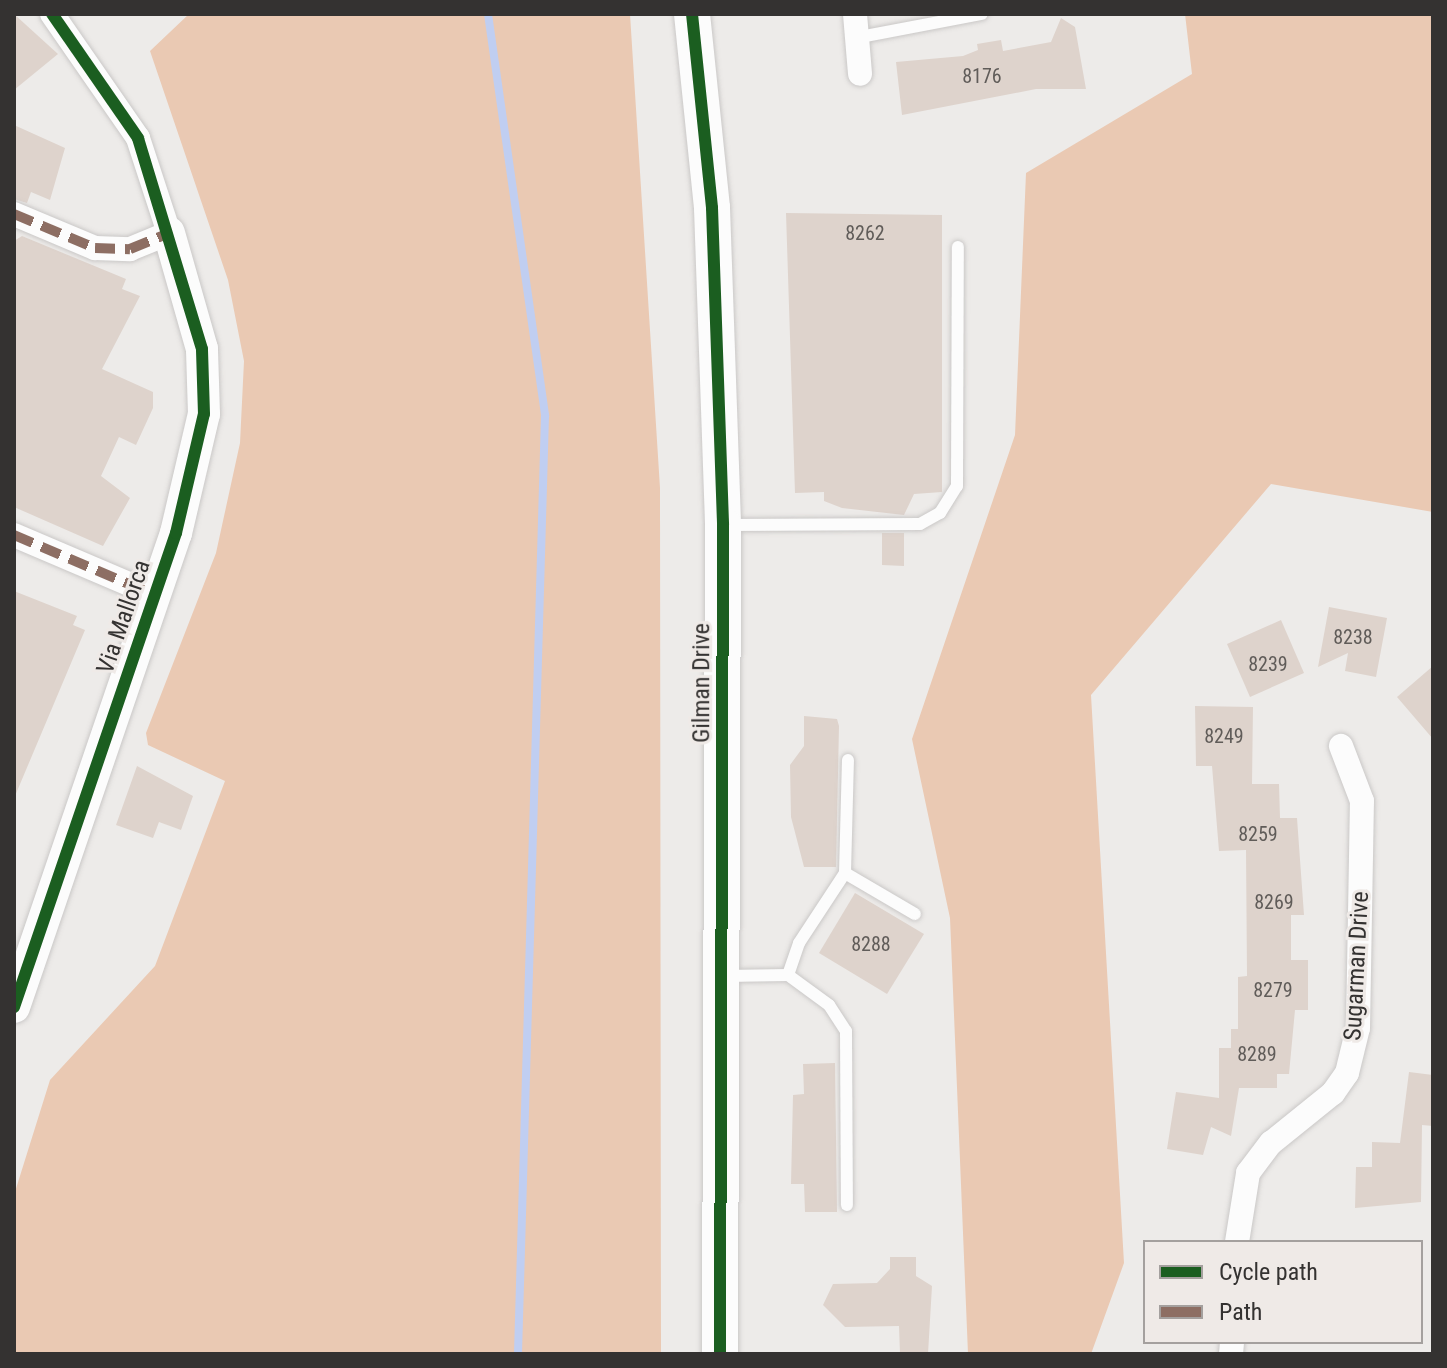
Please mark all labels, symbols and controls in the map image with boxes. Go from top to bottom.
house number: 8176 [962,64,1002,88]
house number: 8262 [845,221,885,245]
street label: Via Mallorca [91,556,157,678]
street label: Gilman Drive [688,623,716,743]
house number: 8238 [1333,625,1373,649]
house number: 8239 [1248,652,1288,676]
house number: 8249 [1204,724,1244,748]
house number: 8259 [1238,822,1278,846]
house number: 8269 [1254,890,1294,914]
street label: Sugarman Drive [1339,891,1375,1041]
house number: 8288 [851,932,891,956]
house number: 8279 [1253,978,1293,1002]
house number: 8289 [1237,1042,1277,1066]
legend [1143,1240,1423,1344]
text: Cycle path [1219,1258,1318,1286]
text: Path [1219,1298,1262,1326]

